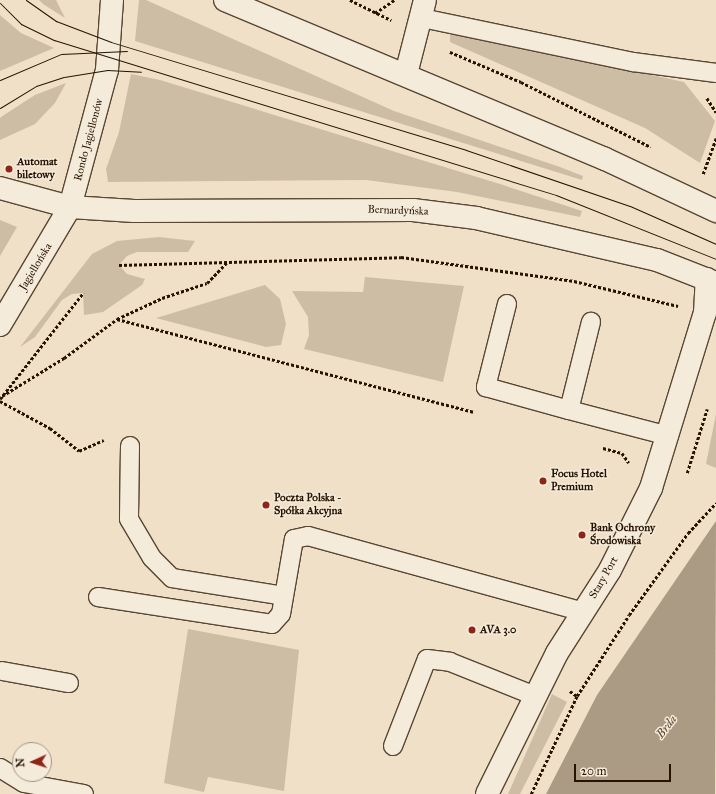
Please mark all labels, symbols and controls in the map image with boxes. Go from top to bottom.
street label: Rondo Jagiellonów [72,97,106,183]
place label: Automat biletowy [17,156,57,182]
marker: Automat biletowy [4,164,14,174]
street label: Bernardyńska [367,203,429,219]
street label: Jagiellońska [17,241,55,293]
place label: Focus Hotel Premium [551,468,607,494]
marker: Focus Hotel Premium [538,476,548,486]
place label: Poczta Polska - Spółka Akcyjna [274,492,342,518]
marker: Poczta Polska - Spółka Akcyjna [261,500,271,510]
place label: Bank Ochrony Środowiska [590,522,655,548]
marker: Bank Ochrony Środowiska [577,530,587,540]
street label: Stary Port [587,555,621,601]
place label: AVA 3.0 [480,623,516,637]
marker: AVA 3.0 [467,625,477,635]
water label: Brda [654,713,680,741]
north arrow [12,742,52,782]
scale bar [576,756,673,782]
text: N [14,758,27,768]
text: 20 m [581,764,607,778]

